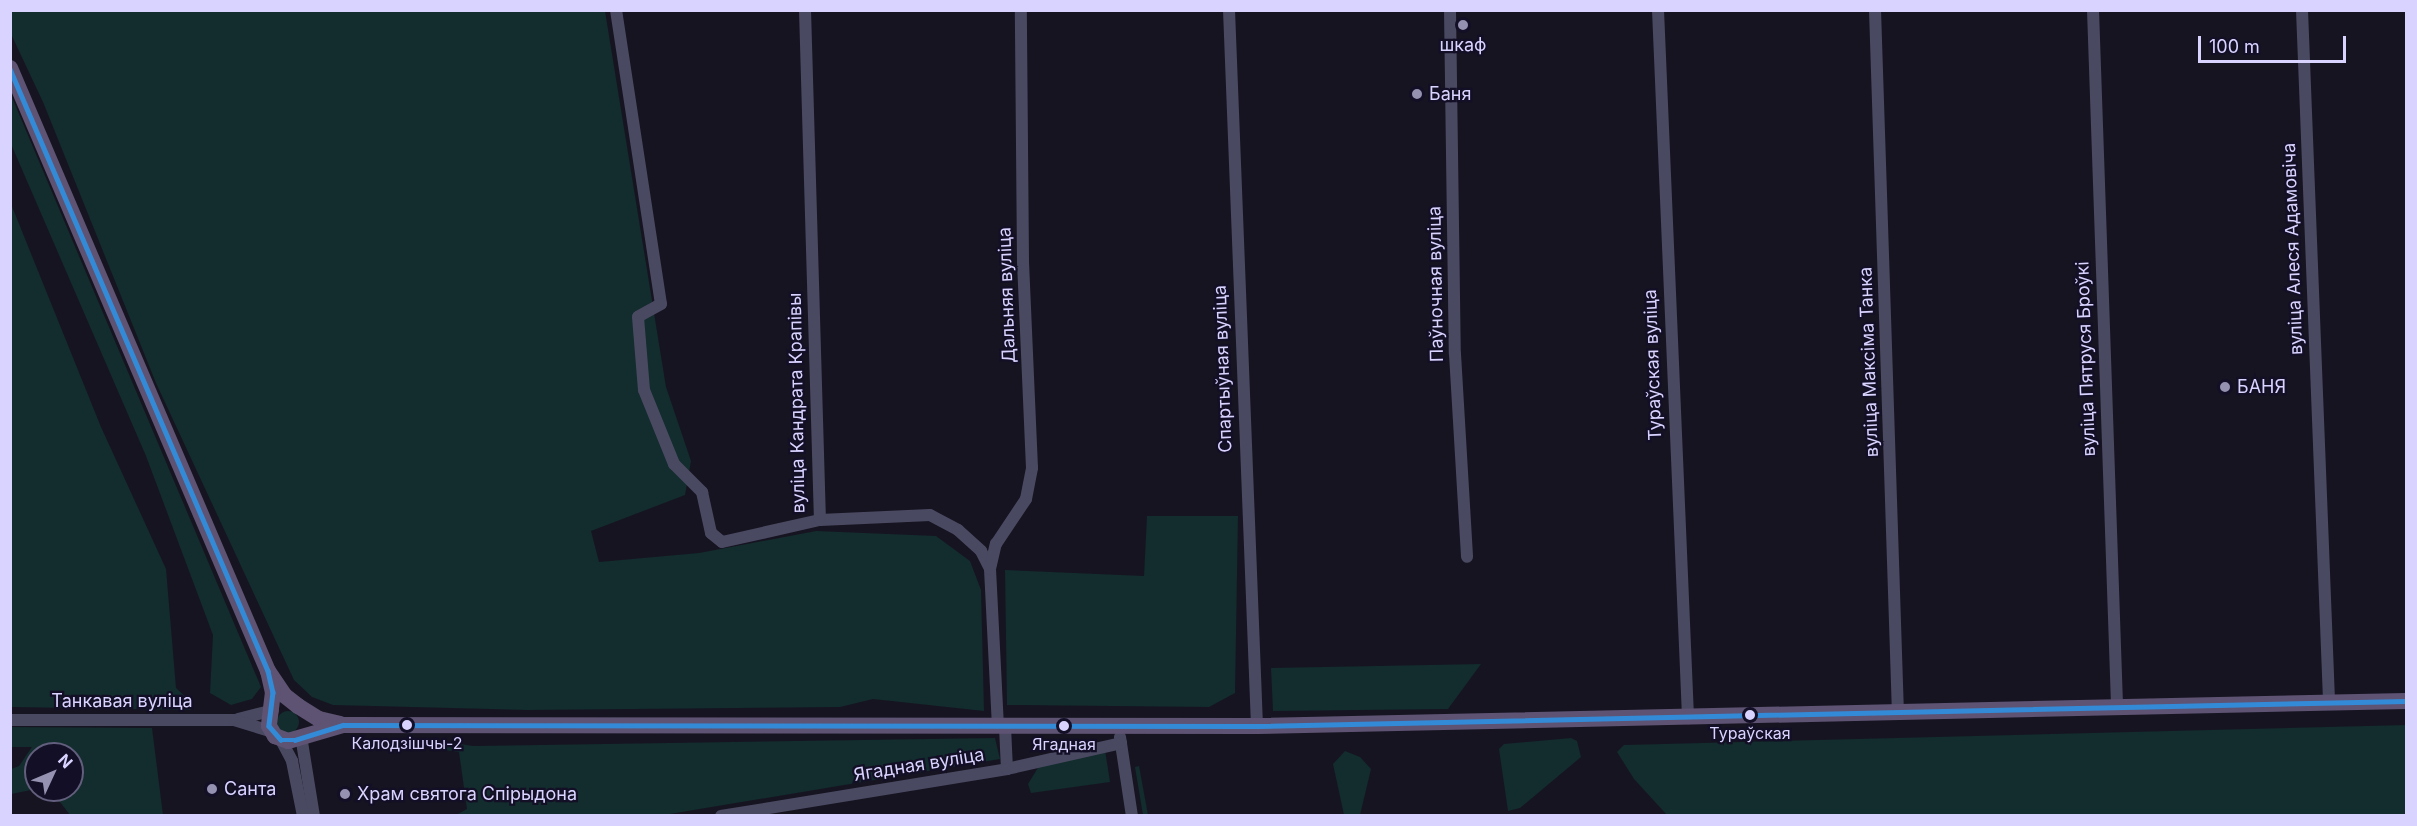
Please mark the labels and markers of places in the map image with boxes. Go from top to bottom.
marker: шкаф [1456,18,1470,32]
place label: шкаф [1439,34,1487,56]
place label: Баня [1429,83,1471,105]
marker: Баня [1410,87,1424,101]
place label: БАНЯ [2237,376,2286,398]
marker: БАНЯ [2218,380,2232,394]
marker: Тураўская [1744,709,1756,721]
marker: Калодзішчы-2 [401,719,413,731]
marker: Ягадная [1058,720,1070,732]
place label: Тураўская [1709,723,1791,743]
place label: Калодзішчы-2 [351,733,463,753]
place label: Ягадная [1032,734,1096,754]
place label: Санта [224,778,276,800]
marker: Санта [205,782,219,796]
place label: Храм святога Спірыдона [357,783,577,805]
marker: Храм святога Спірыдона [338,787,352,801]

